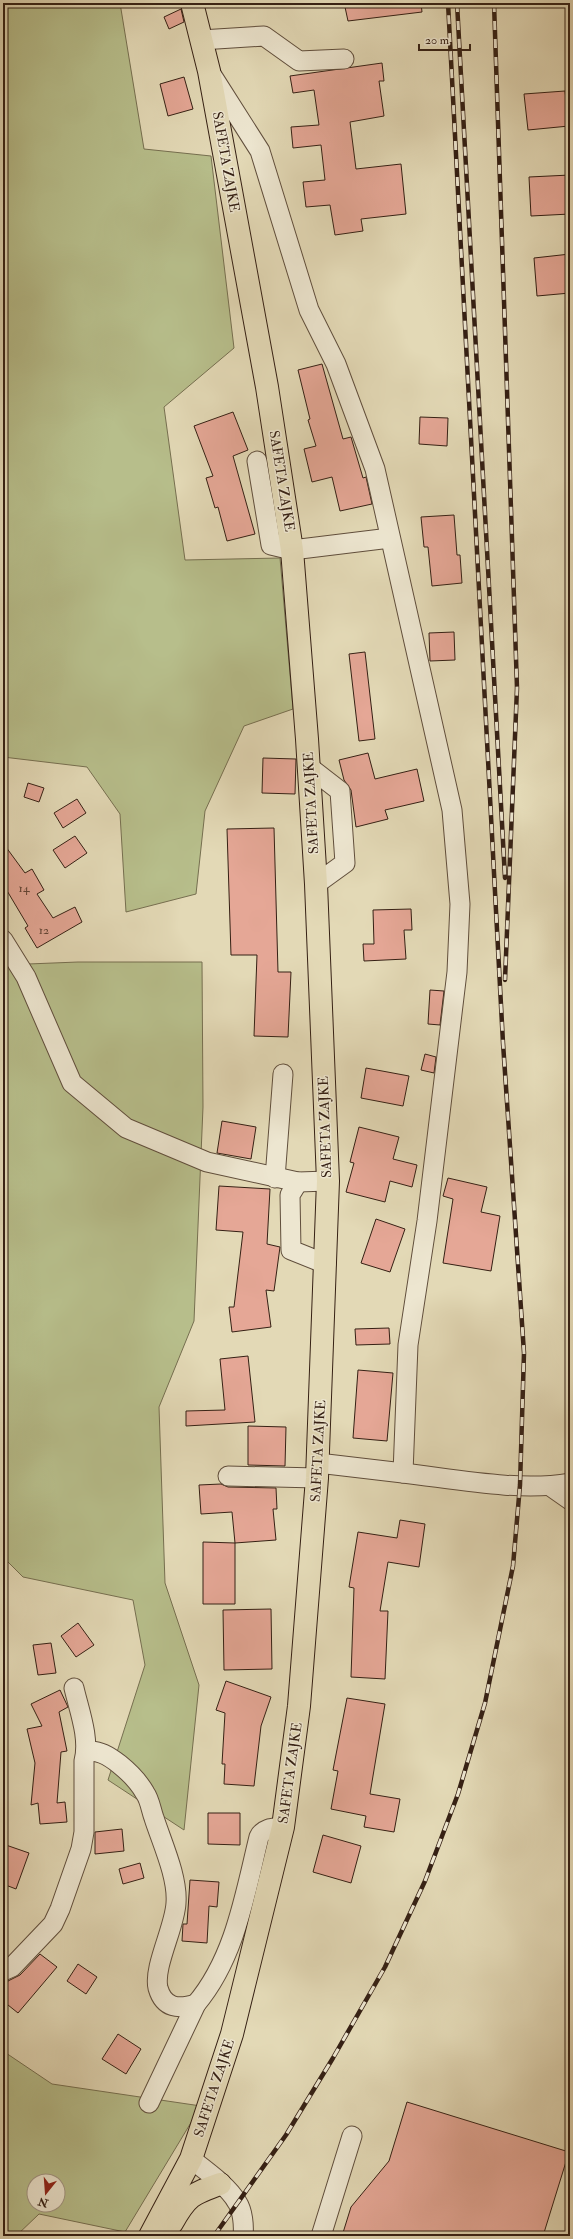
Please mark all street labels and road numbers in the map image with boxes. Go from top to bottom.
street label: SAFETA ZAJKE [209,110,243,214]
street label: SAFETA ZAJKE [266,429,298,533]
street label: SAFETA ZAJKE [300,752,322,854]
street label: SAFETA ZAJKE [315,1076,335,1178]
street label: SAFETA ZAJKE [307,1400,329,1502]
street label: SAFETA ZAJKE [274,1721,306,1825]
street label: SAFETA ZAJKE [190,2037,238,2139]

